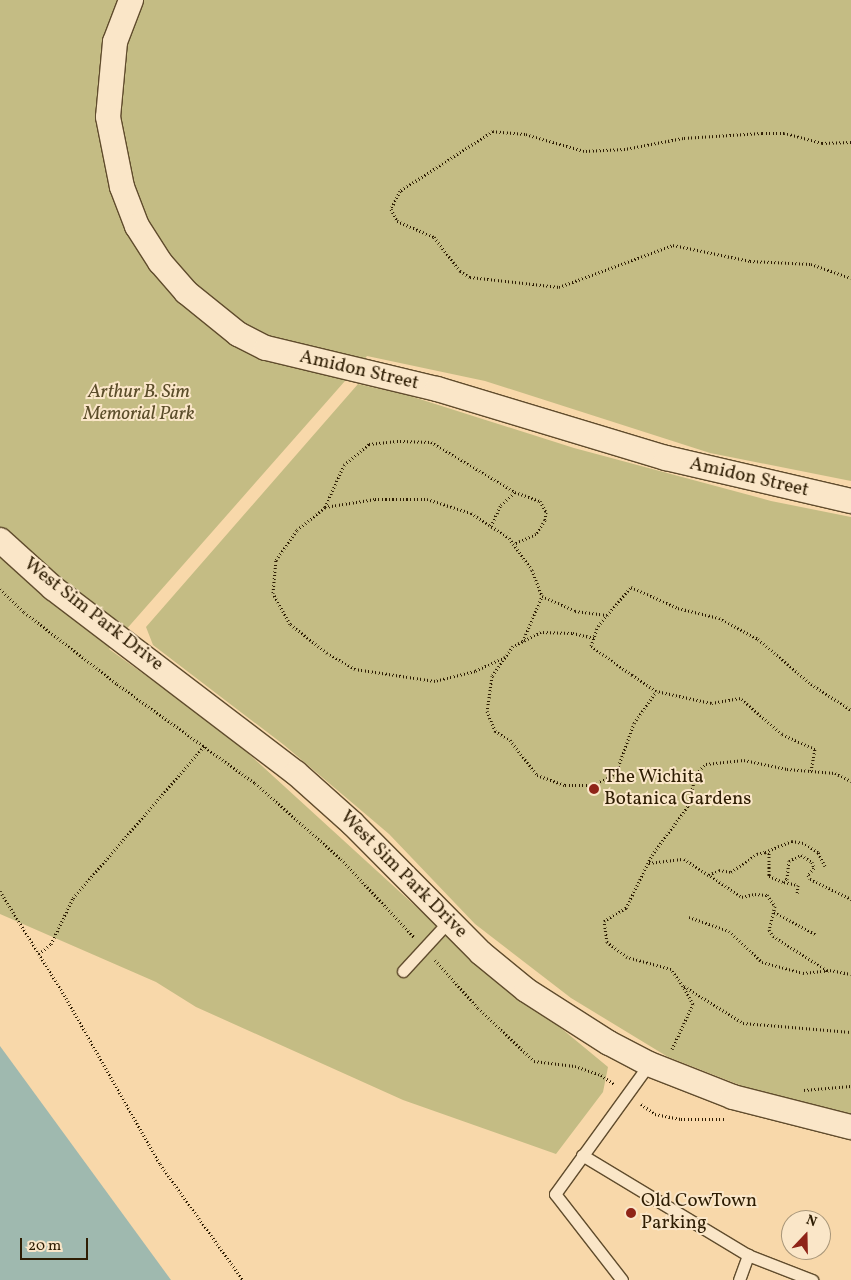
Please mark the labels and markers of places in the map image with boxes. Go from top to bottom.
place label: The Wichita Botanica Gardens [604,767,751,811]
marker: The Wichita Botanica Gardens [588,783,600,795]
place label: Old CowTown Parking [641,1191,757,1235]
marker: Old CowTown Parking [625,1207,637,1219]

